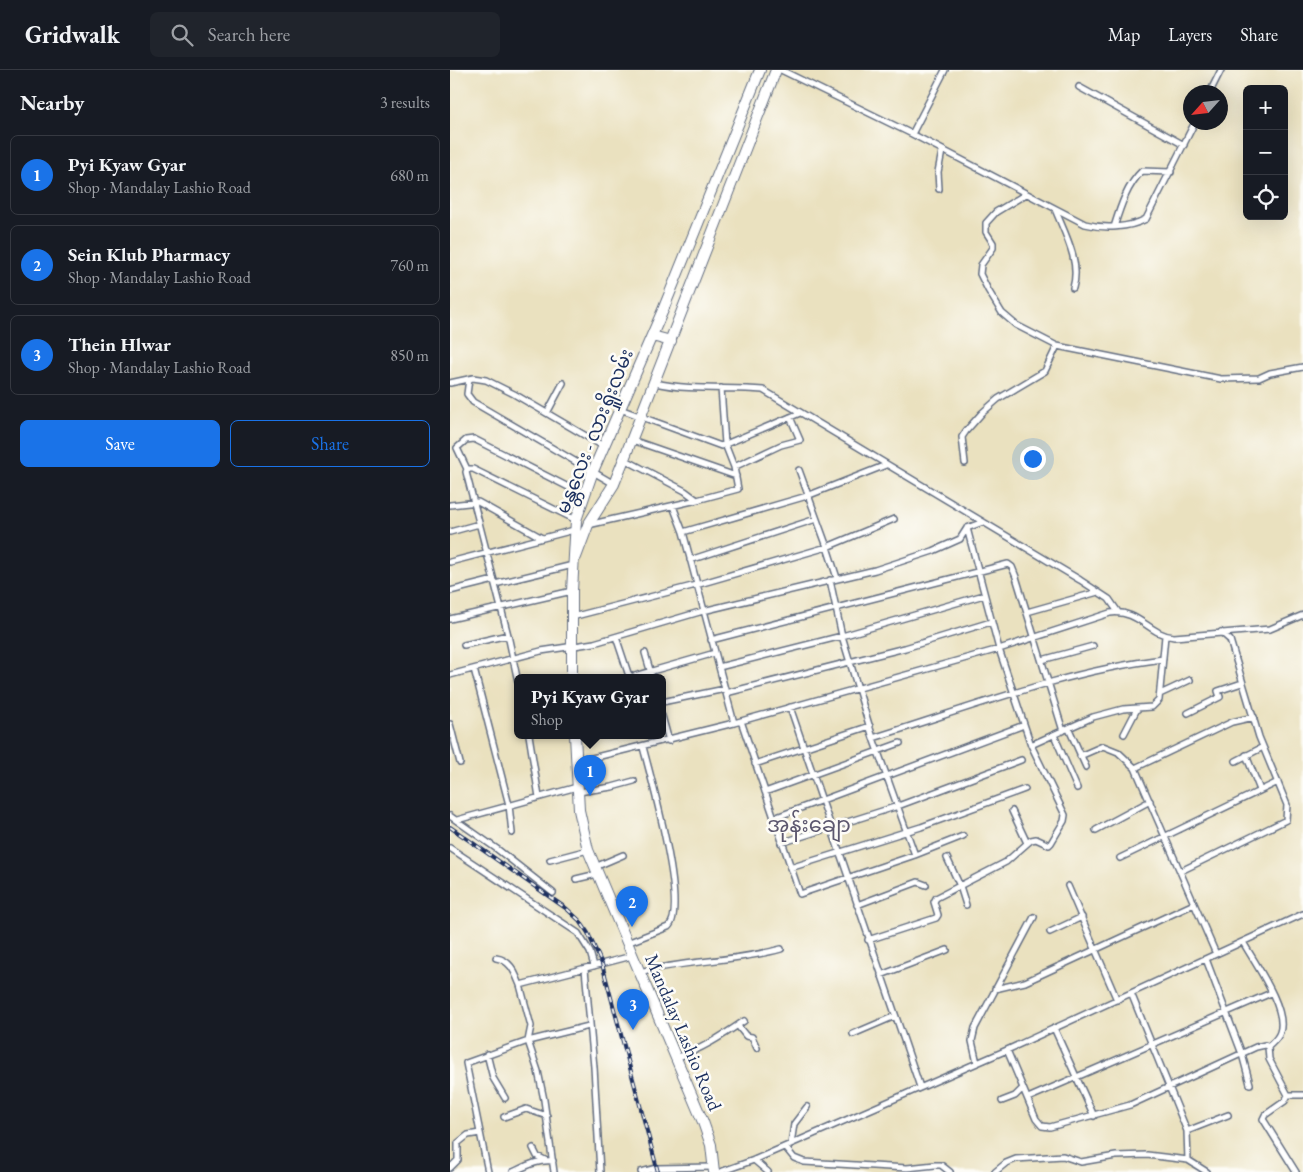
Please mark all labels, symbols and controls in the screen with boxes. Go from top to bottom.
search box [150,12,500,57]
text: Gridwalk [25,19,120,50]
icon: search [168,21,196,49]
text: Search here [208,22,290,47]
text: Map [1108,23,1140,46]
text: Layers [1168,23,1212,46]
text: Share [1240,23,1278,46]
north arrow [1183,85,1228,130]
map controls [1243,85,1288,220]
button: + [1243,85,1288,130]
text: Nearby [20,89,84,116]
text: 3 results [380,92,430,113]
button: − [1243,130,1288,175]
text: Pyi Kyaw Gyar [68,152,186,177]
text: 1 [33,165,41,186]
text: 680 m [390,165,429,186]
button: locate [1243,175,1288,220]
text: Shop · Mandalay Lashio Road [68,177,251,198]
text: Sein Klub Pharmacy [68,242,230,267]
text: 2 [33,255,41,276]
text: 760 m [390,255,429,276]
text: Shop · Mandalay Lashio Road [68,267,251,288]
text: Thein Hlwar [68,332,171,357]
street label: မန္တလေး - လားရှိုးလမ်း [548,344,642,518]
text: 3 [33,345,41,366]
text: 850 m [390,345,429,366]
text: Shop · Mandalay Lashio Road [68,357,251,378]
button: Save [20,420,220,467]
button: Share [230,420,430,467]
your location [1020,446,1046,472]
popup [514,674,666,739]
text: Pyi Kyaw Gyar [531,684,649,709]
text: Shop [531,709,563,730]
pin: 1 [574,755,606,796]
district label: အုန်းချော [767,809,851,843]
pin: 2 [616,886,648,927]
street label: Mandalay Lashio Road [639,950,728,1115]
pin: 3 [617,989,649,1030]

